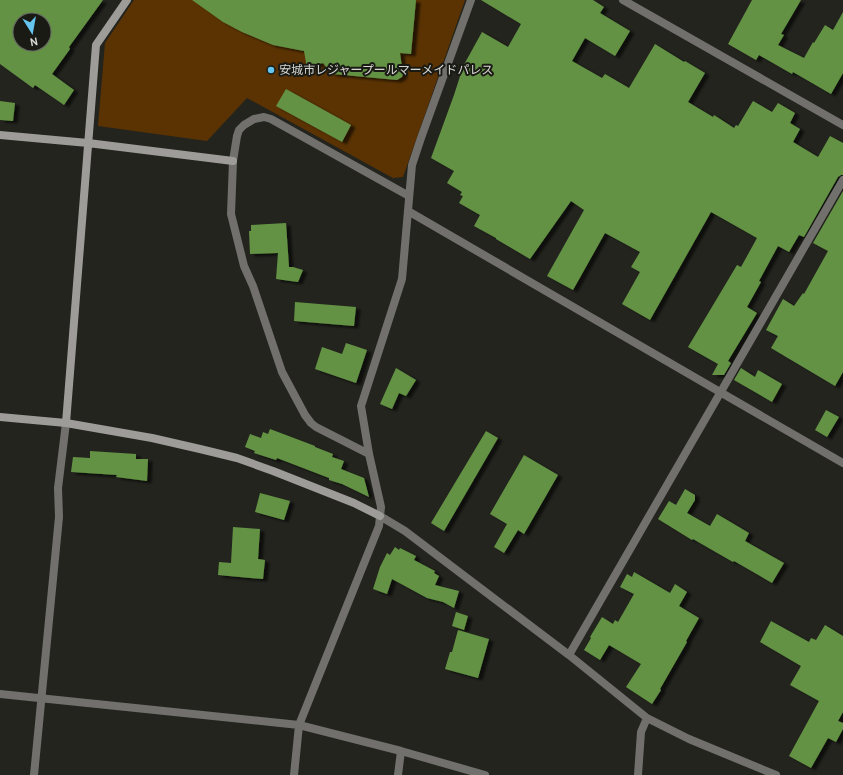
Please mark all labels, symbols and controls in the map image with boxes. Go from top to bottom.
north arrow [12,12,52,52]
text: N [29,34,39,49]
place label: 安城市レジャープールマーメイドパレス [279,62,493,77]
marker: 安城市レジャープールマーメイドパレス [266,65,276,75]

